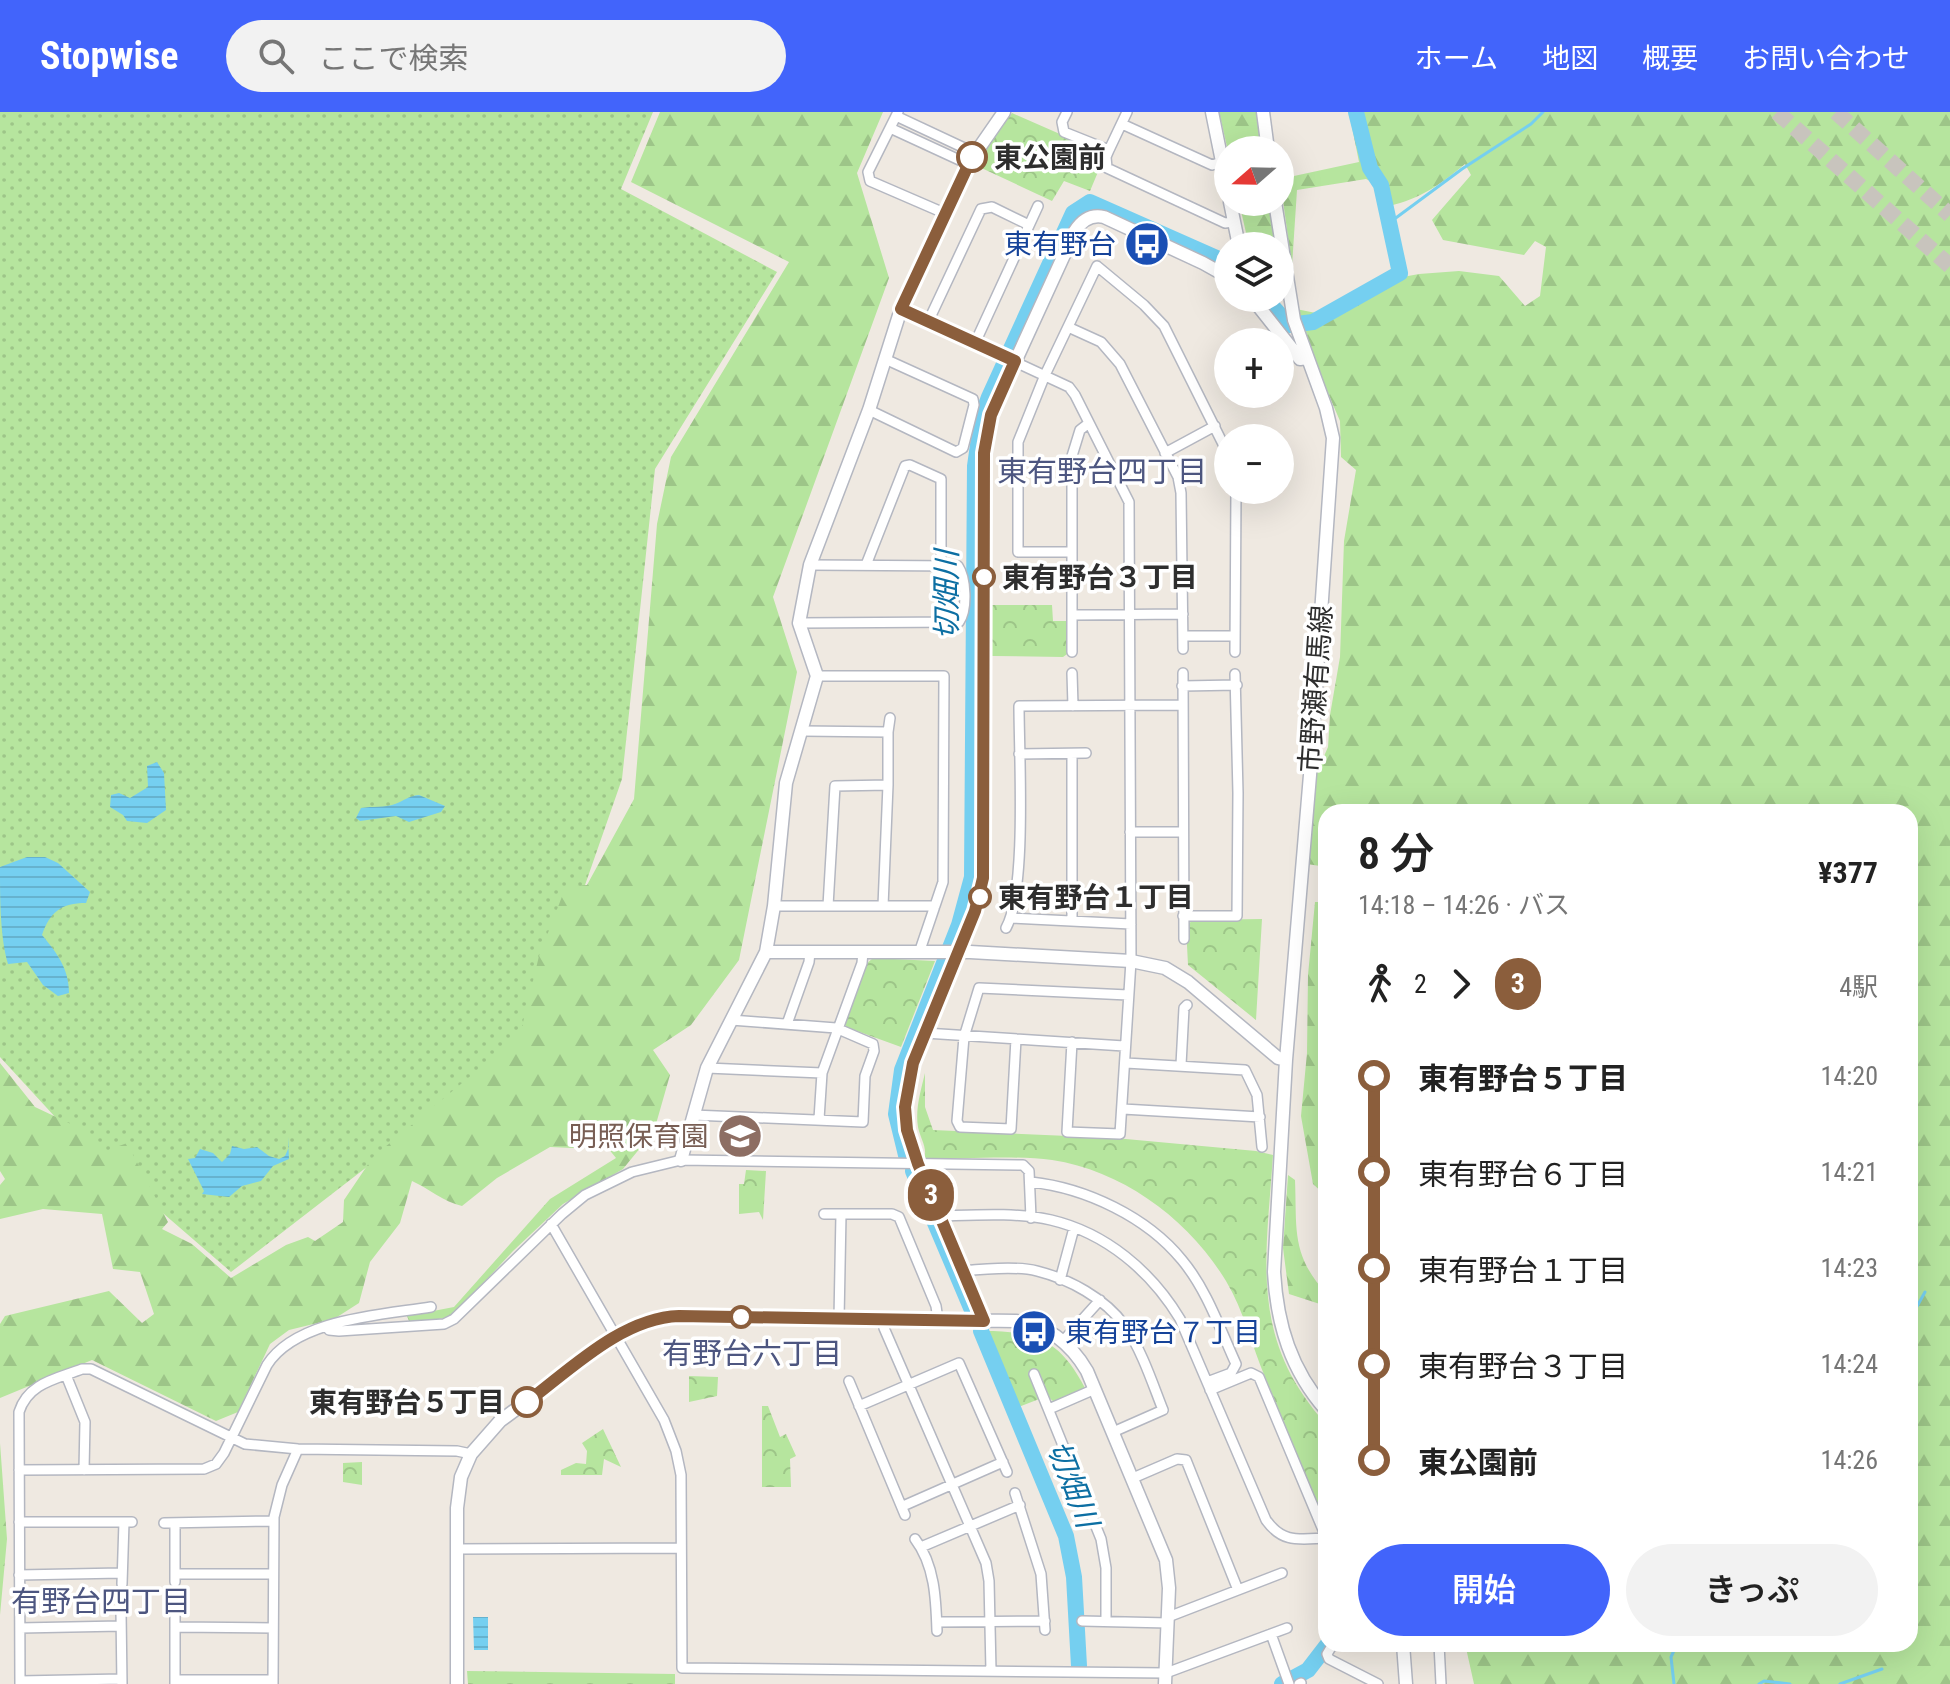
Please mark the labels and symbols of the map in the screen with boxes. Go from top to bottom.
north arrow [1214,136,1294,216]
place label: 東公園前 [994,141,1106,174]
marker: 東公園前 [957,142,987,172]
bus stop icon: 東有野台 [1123,220,1171,268]
place label: 東有野台 [1004,228,1116,261]
district label: 東有野台四丁目 [997,454,1207,489]
water label: 切畑川 [929,547,964,640]
place label: 東有野台３丁目 [1002,561,1198,594]
marker: 東有野台３丁目 [973,566,995,588]
street label: 市野瀬有馬線 [1294,604,1338,774]
place label: 東有野台１丁目 [998,881,1194,914]
marker: 東有野台１丁目 [969,886,991,908]
school or university icon: 明照保育園 [716,1112,764,1160]
place label: 明照保育園 [569,1120,709,1153]
line badge: 3 [905,1169,957,1221]
unlabelled marker [730,1306,752,1328]
bus stop icon: 東有野台７丁目 [1010,1308,1058,1356]
place label: 東有野台７丁目 [1065,1316,1261,1349]
district label: 有野台六丁目 [662,1336,842,1371]
place label: 東有野台５丁目 [309,1386,505,1419]
marker: 東有野台５丁目 [512,1387,542,1417]
water label: 切畑川 [1041,1436,1107,1535]
district label: 有野台四丁目 [11,1584,191,1619]

